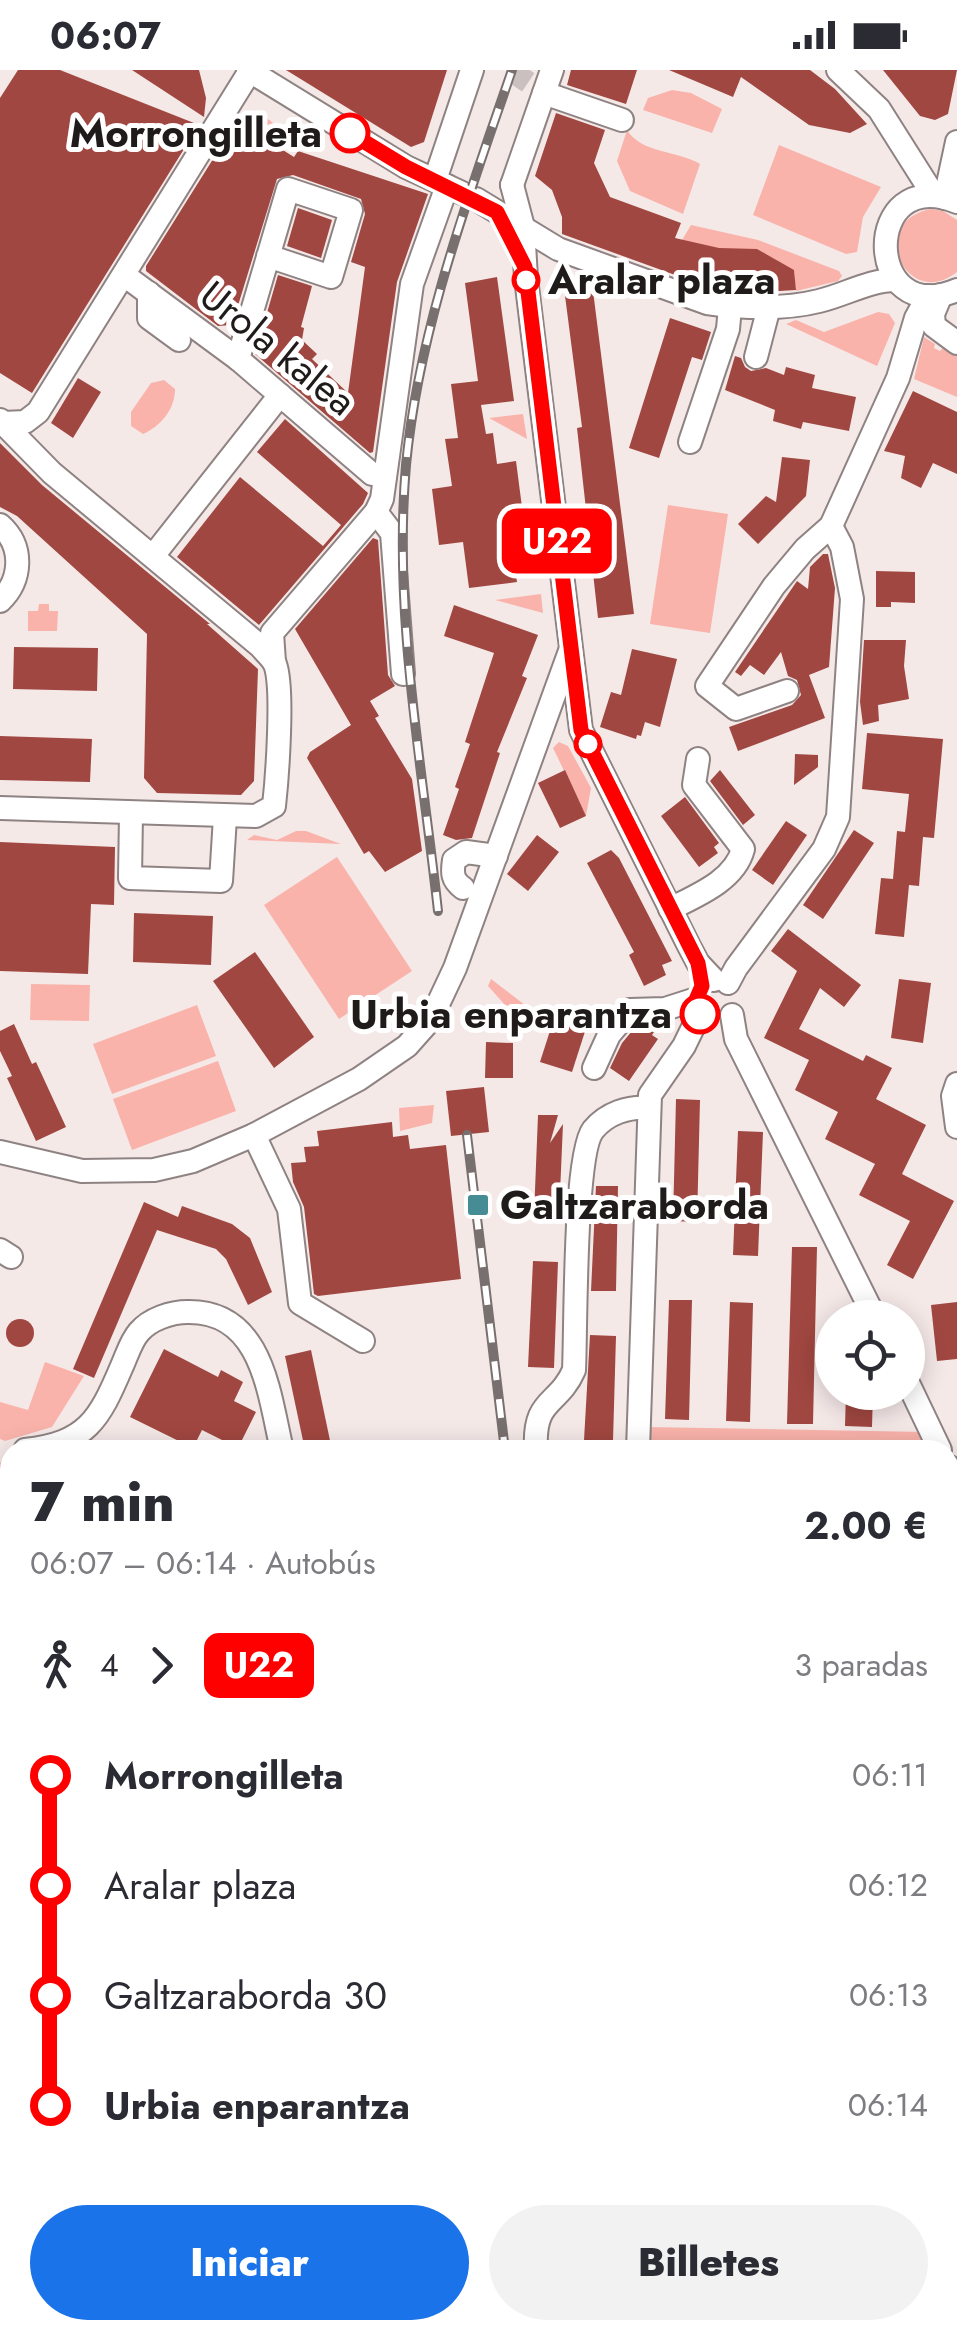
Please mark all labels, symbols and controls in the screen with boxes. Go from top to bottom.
text: 06:07 [50,8,161,63]
place label: Morrongilleta [70,104,322,162]
marker: Morrongilleta [331,114,369,152]
place label: Aralar plaza [547,251,776,309]
street label: Urola kalea [187,267,369,429]
marker: Aralar plaza [513,267,539,293]
line badge: U22 [500,508,614,574]
text: U22 [522,516,592,566]
unlabelled marker [575,731,601,757]
place label: Urbia enparantza [350,985,672,1043]
marker: Urbia enparantza [681,995,719,1033]
place label: Galtzaraborda [500,1176,769,1234]
marker: Galtzaraborda [465,1192,491,1218]
map controls [815,1300,925,1410]
button: locate [815,1300,925,1410]
text: 7 min [30,1462,175,1542]
text: 2.00 € [804,1498,928,1553]
text: 06:07 – 06:14 · Autobús [30,1540,376,1586]
icon: walk [30,1638,85,1693]
icon: forward [134,1638,189,1693]
text: U22 [224,1640,294,1690]
text: 4 [100,1642,119,1688]
text: 3 paradas [794,1642,928,1688]
text: Morrongilleta [104,1748,344,1803]
text: 06:11 [852,1752,928,1798]
text: Aralar plaza [104,1858,296,1913]
text: 06:12 [848,1862,928,1908]
text: Galtzaraborda 30 [104,1968,387,2023]
text: 06:13 [849,1972,928,2018]
text: Urbia enparantza [104,2078,410,2133]
text: 06:14 [848,2082,928,2128]
button: Iniciar [30,2205,469,2320]
button: Billetes [489,2205,928,2320]

